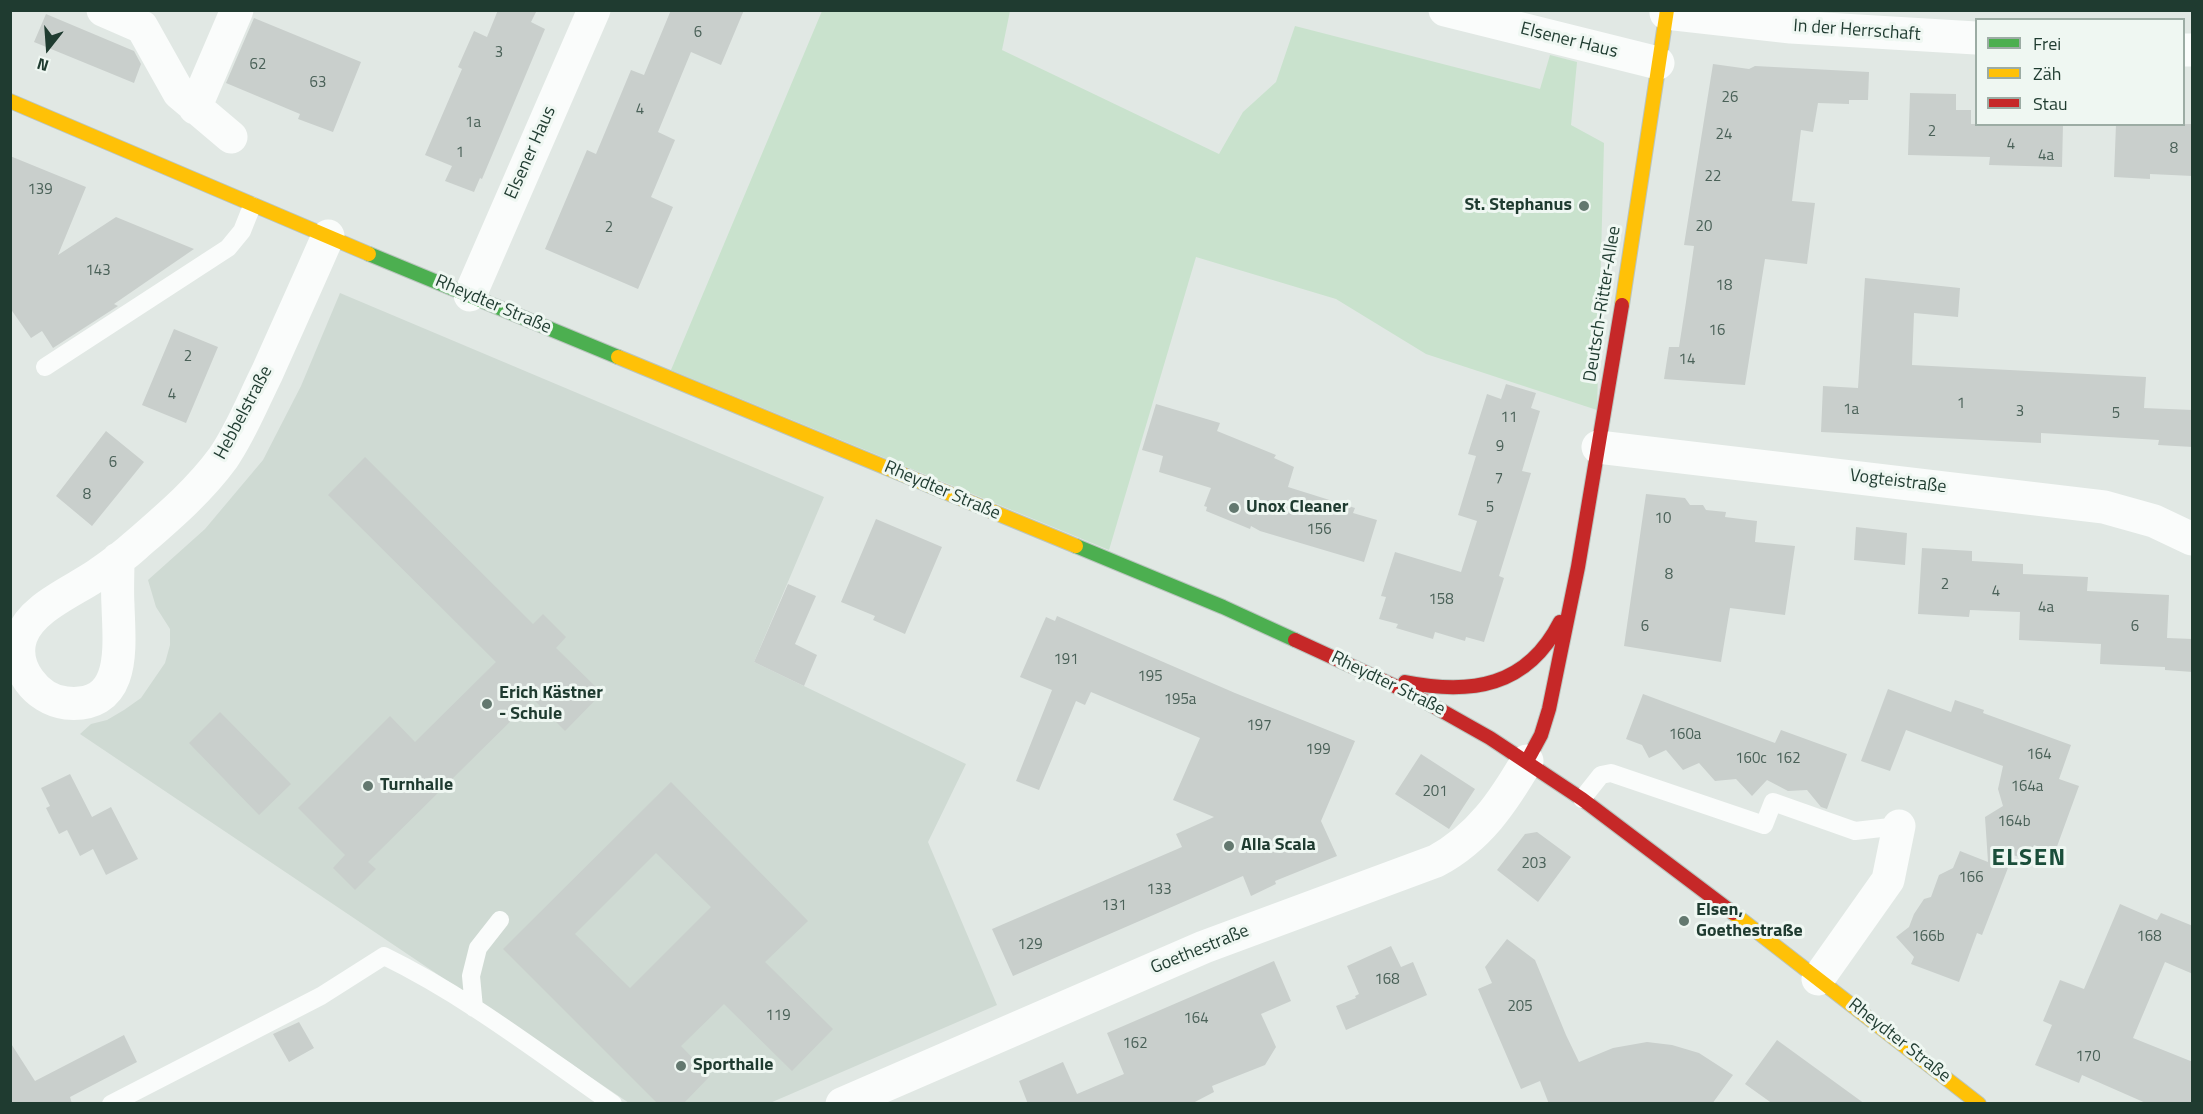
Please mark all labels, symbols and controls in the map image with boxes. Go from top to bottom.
street label: In der Herrschaft [1793,16,1921,46]
north arrow [18,18,78,78]
street label: Elsener Haus [1518,18,1620,64]
legend [1975,18,2185,126]
house number: 6 [694,24,702,42]
text: Frei [2033,30,2061,57]
house number: 3 [495,44,503,62]
text: N [34,52,52,78]
house number: 62 [250,56,266,74]
text: Zäh [2033,60,2061,87]
house number: 63 [310,74,326,92]
house number: 26 [1722,89,1738,107]
text: Stau [2033,90,2068,117]
house number: 4 [636,101,644,119]
street label: Elsener Haus [501,103,561,203]
house number: 1a [465,114,481,132]
house number: 2 [1928,123,1936,141]
house number: 24 [1716,126,1732,144]
house number: 4 [2007,136,2015,154]
house number: 8 [2170,140,2178,158]
house number: 1 [456,144,464,162]
house number: 4a [2038,147,2054,165]
house number: 22 [1705,168,1721,186]
house number: 139 [27,181,53,199]
place label: St. Stephanus [1464,195,1572,217]
marker: St. Stephanus [1577,199,1591,213]
house number: 20 [1696,218,1712,236]
house number: 2 [605,219,613,237]
street label: Deutsch-Ritter-Allee [1580,225,1626,383]
house number: 143 [85,262,111,280]
street label: Rheydter Straße [432,271,554,339]
house number: 18 [1716,277,1732,295]
house number: 16 [1709,322,1725,340]
house number: 2 [184,348,192,366]
house number: 14 [1679,351,1695,369]
street label: Hebbelstraße [210,363,278,463]
house number: 4 [168,386,176,404]
house number: 1 [1957,395,1965,413]
house number: 1a [1843,401,1859,419]
house number: 3 [2016,403,2024,421]
house number: 5 [2112,405,2120,423]
house number: 11 [1501,409,1517,427]
house number: 9 [1496,438,1504,456]
house number: 6 [109,454,117,472]
street label: Rheydter Straße [881,457,1003,525]
street label: Vogteistraße [1848,465,1948,499]
house number: 7 [1495,470,1503,488]
house number: 8 [83,486,91,504]
place label: Unox Cleaner [1246,497,1348,519]
house number: 5 [1486,499,1494,517]
marker: Unox Cleaner [1227,501,1241,515]
house number: 10 [1655,510,1671,528]
house number: 156 [1306,521,1332,539]
house number: 8 [1665,566,1673,584]
house number: 2 [1941,576,1949,594]
house number: 4 [1992,583,2000,601]
house number: 158 [1428,591,1454,609]
house number: 4a [2038,599,2054,617]
house number: 6 [1641,618,1649,636]
house number: 6 [2131,618,2139,636]
street label: Rheydter Straße [1328,647,1448,721]
house number: 191 [1053,651,1079,669]
house number: 195 [1137,668,1163,686]
place label: Erich Kästner - Schule [499,683,603,726]
house number: 195a [1164,691,1196,709]
marker: Erich Kästner - Schule [480,697,494,711]
house number: 197 [1246,717,1272,735]
house number: 160a [1669,726,1701,744]
house number: 199 [1305,741,1331,759]
house number: 164 [2026,746,2052,764]
house number: 160c [1735,750,1767,768]
house number: 162 [1775,750,1801,768]
place label: Turnhalle [380,775,453,797]
house number: 164a [2011,778,2043,796]
marker: Turnhalle [361,779,375,793]
house number: 201 [1422,783,1448,801]
house number: 164b [1997,813,2031,831]
place label: Alla Scala [1241,835,1316,857]
marker: Alla Scala [1222,839,1236,853]
district label: ELSEN [1991,845,2067,873]
house number: 203 [1521,855,1547,873]
house number: 166 [1958,869,1984,887]
house number: 133 [1146,881,1172,899]
house number: 131 [1101,897,1127,915]
place label: Elsen, Goethestraße [1696,900,1803,942]
marker: Elsen, Goethestraße [1677,914,1691,928]
street label: Goethestraße [1148,920,1252,980]
house number: 166b [1911,928,1945,946]
house number: 168 [2136,928,2162,946]
house number: 129 [1017,936,1043,954]
house number: 168 [1374,971,1400,989]
street label: Rheydter Straße [1844,994,1954,1088]
house number: 205 [1507,998,1533,1016]
house number: 119 [765,1007,791,1025]
house number: 164 [1183,1010,1209,1028]
house number: 162 [1122,1035,1148,1053]
house number: 170 [2075,1048,2101,1066]
place label: Sporthalle [693,1055,773,1077]
marker: Sporthalle [674,1059,688,1073]

